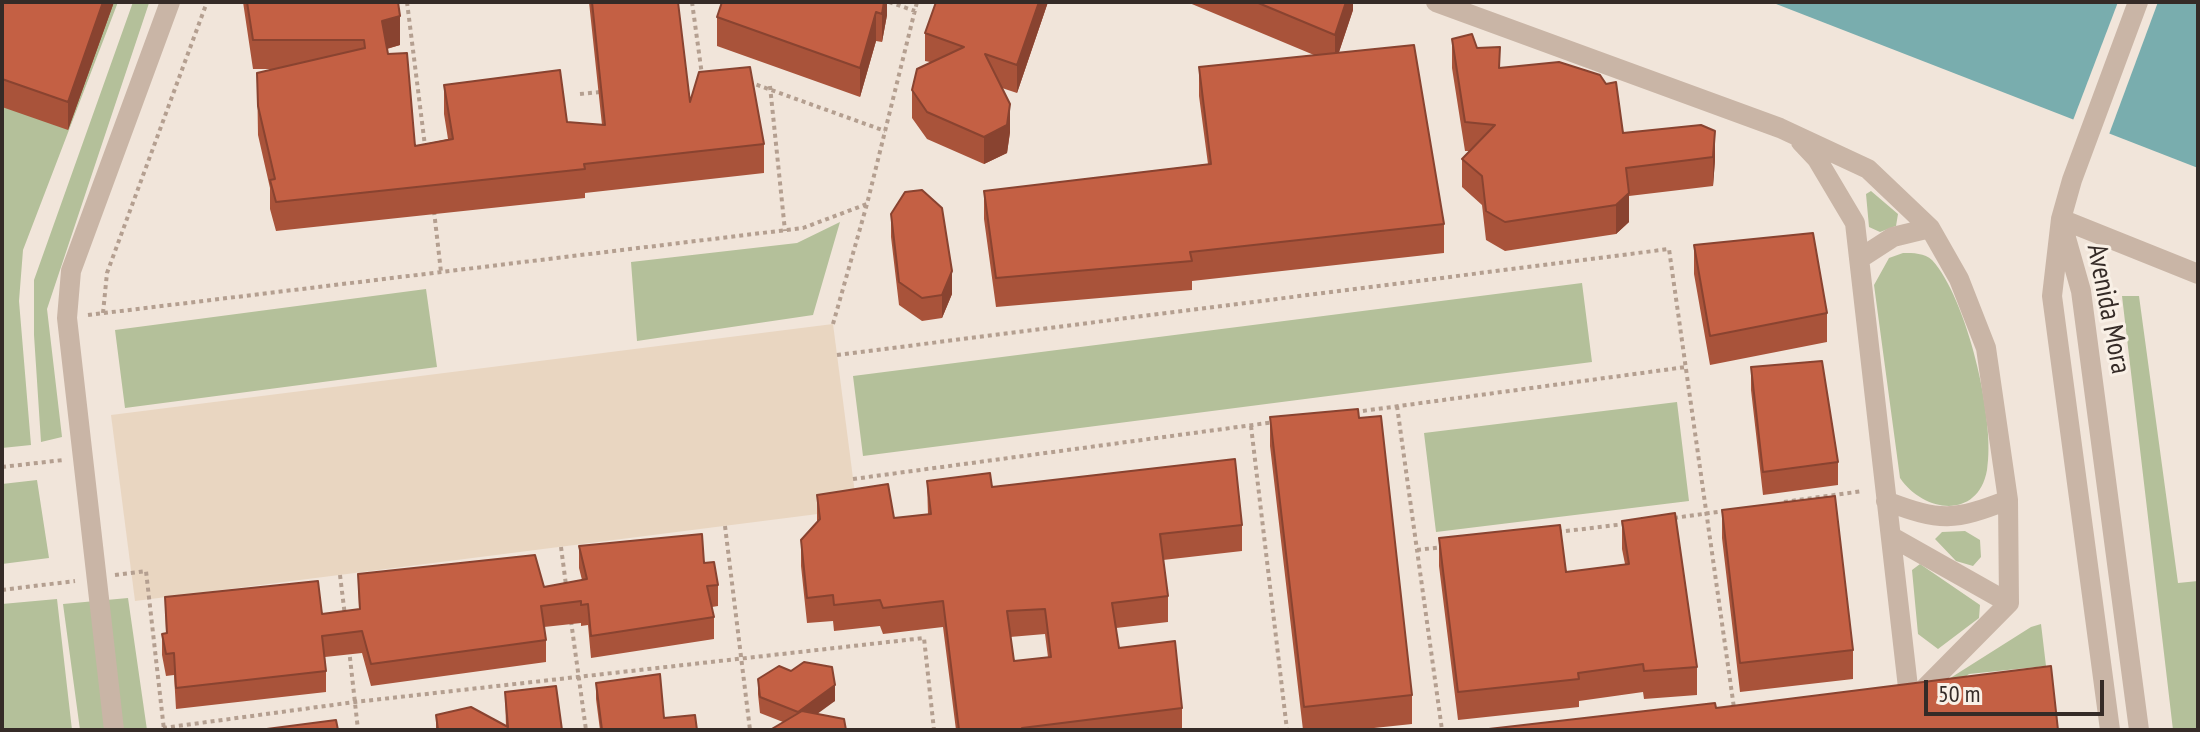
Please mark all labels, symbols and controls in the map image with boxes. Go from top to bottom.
street label: Avenida Mora [2079,241,2137,377]
scale bar [1928,664,2108,714]
text: 50 m [1938,678,1980,709]

